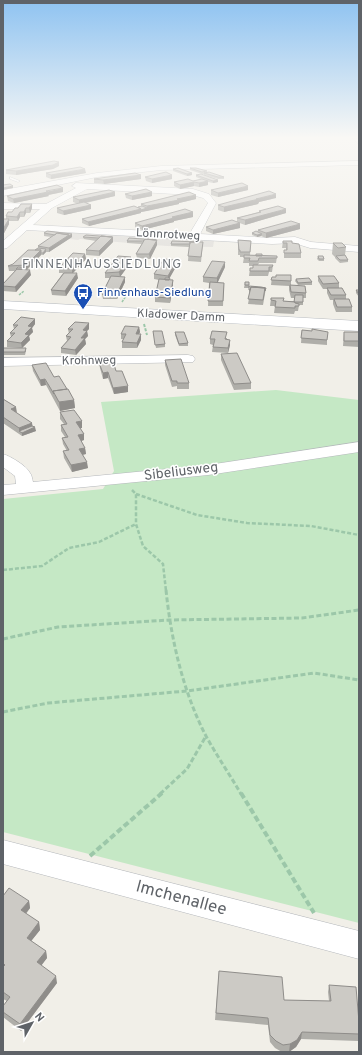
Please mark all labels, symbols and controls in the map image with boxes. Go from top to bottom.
street label: Lönnrotweg [135,225,201,245]
district label: FINNENHAUSSIEDLUNG [22,257,182,273]
bus stop icon: Finnenhaus-Siedlung [72,282,94,310]
place label: Finnenhaus-Siedlung [97,285,211,301]
street label: Kladower Damm [136,306,226,326]
street label: Krohnweg [62,353,116,369]
street label: Sibeliusweg [143,459,219,485]
street label: Imchenallee [133,876,229,922]
north arrow [12,1003,52,1043]
text: N [31,1010,47,1025]

